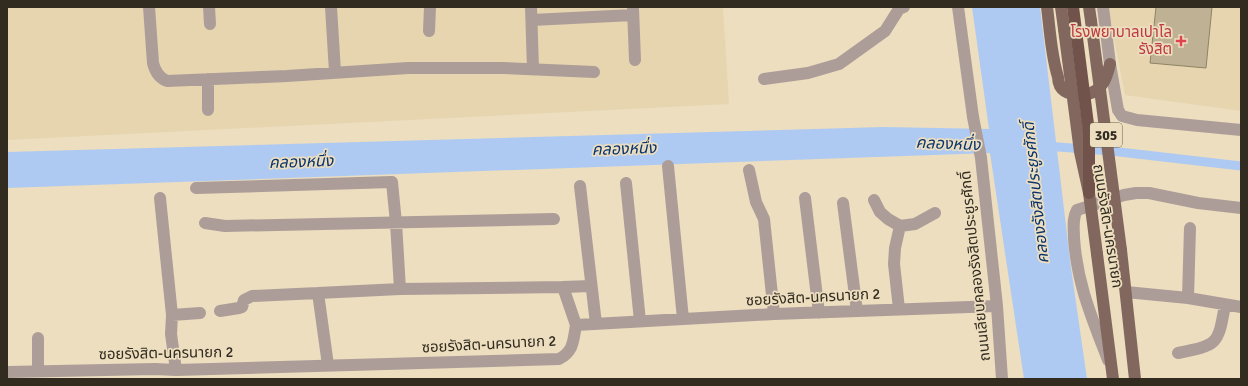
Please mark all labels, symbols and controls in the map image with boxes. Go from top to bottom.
place label: โรงพยาบาลเปาโล รังสิต [1071,23,1172,58]
marker: โรงพยาบาลเปาโล รังสิต [1175,35,1187,47]
water label: คลองรังสิตประยูรศักดิ์ [1018,117,1053,265]
road number: 305 [1090,123,1122,147]
water label: คลองหนึ่ง [915,131,982,155]
water label: คลองหนึ่ง [591,136,658,160]
water label: คลองหนึ่ง [268,149,335,173]
street label: ถนนรังสิต-นครนายก [1089,163,1127,289]
street label: ถนนเลียบคลองรังสิตประยูรศักดิ์ [956,170,994,362]
street label: ซอยรังสิต-นครนายก 2 [745,284,881,310]
street label: ซอยรังสิต-นครนายก 2 [421,331,557,357]
street label: ซอยรังสิต-นครนายก 2 [98,343,234,363]

